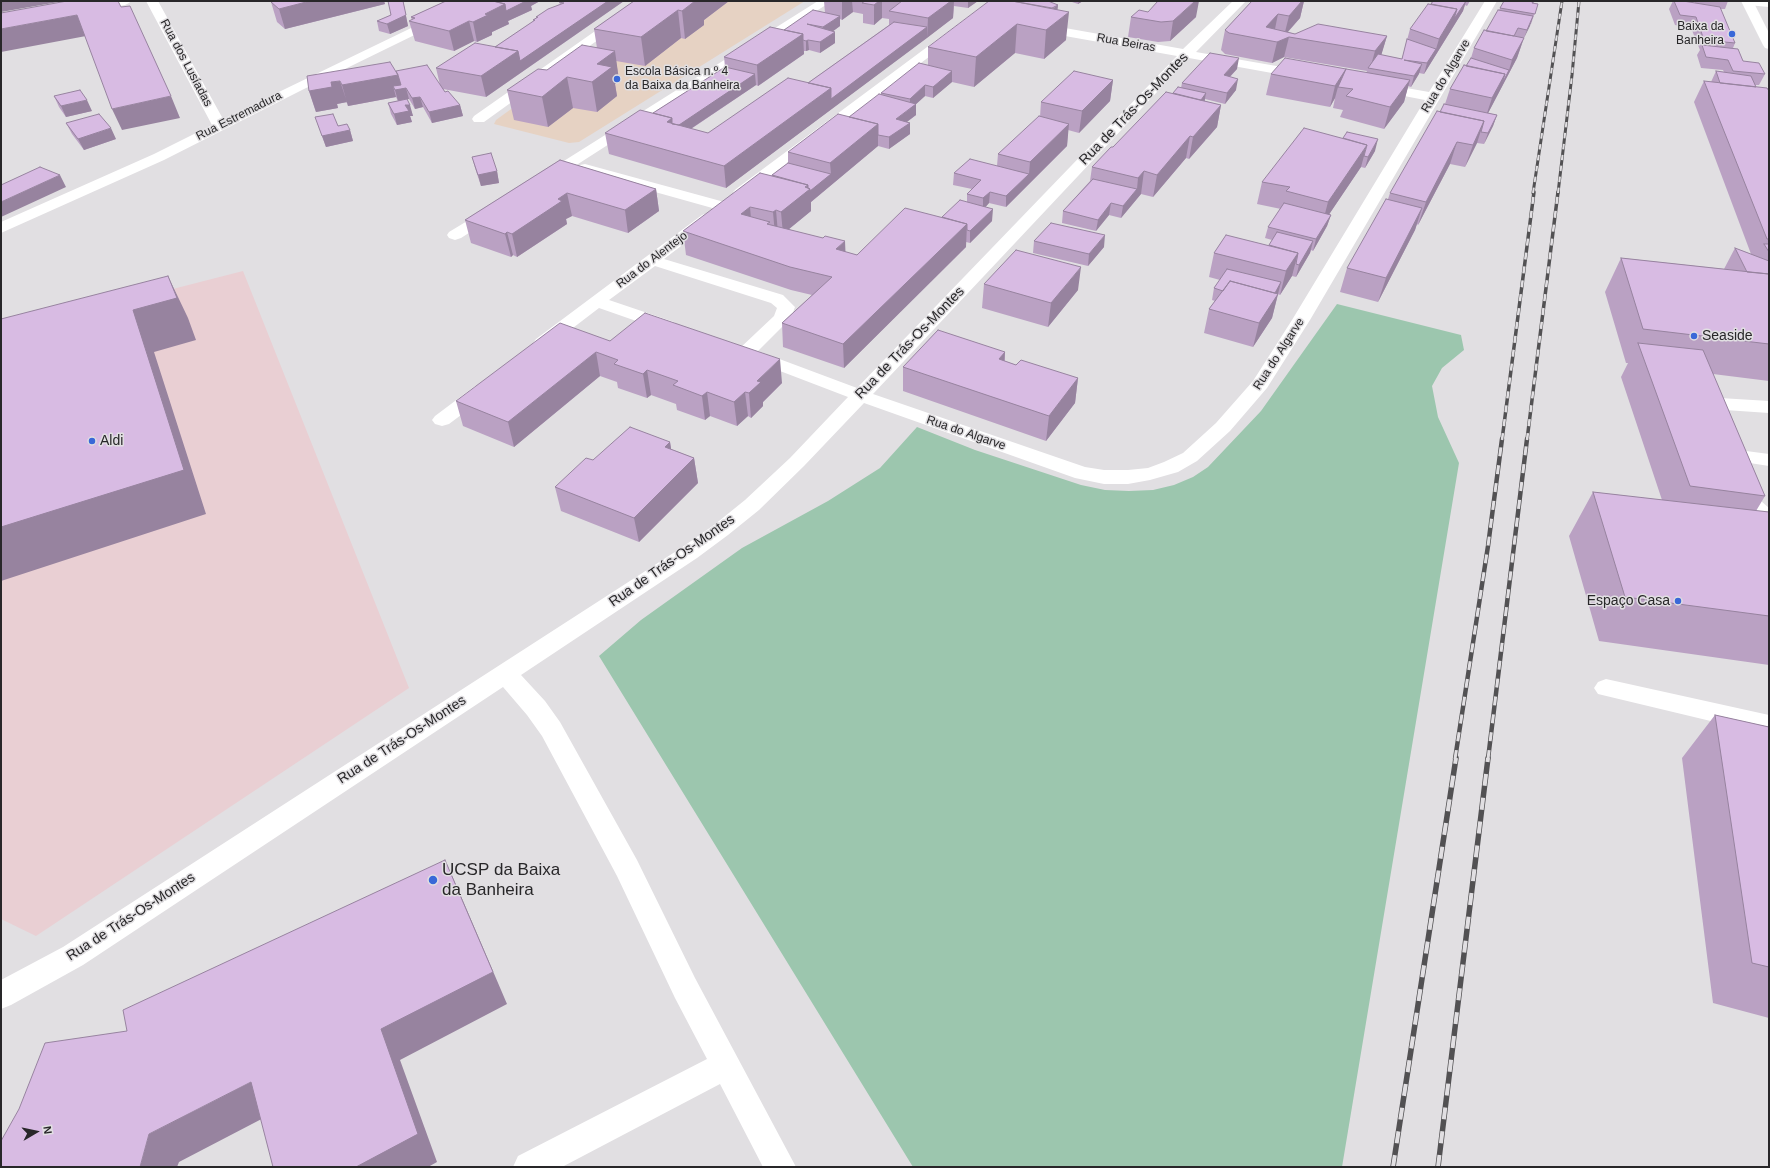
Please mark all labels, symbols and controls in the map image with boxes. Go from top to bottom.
street label: Rua dos Lusíadas [157,17,215,109]
place label: Baixa da Banheira [1676,20,1724,48]
marker: Baixa da Banheira [1727,29,1737,39]
street label: Rua Beiras [1096,31,1156,55]
street label: Rua do Algarve [1419,37,1473,115]
street label: Rua de Trás-Os-Montes [1076,49,1192,169]
place label: Escola Básica n.º 4 da Baixa da Banheira [625,65,740,93]
marker: Escola Básica n.º 4 da Baixa da Banheira [612,74,622,84]
street label: Rua Estremadura [194,88,284,144]
street label: Rua do Alentejo [614,229,690,291]
street label: Rua de Trás-Os-Montes [852,283,968,403]
street label: Rua do Algarve [1250,315,1308,393]
place label: Seaside [1702,328,1753,344]
marker: Seaside [1689,331,1699,341]
street label: Rua do Algarve [925,413,1007,453]
place label: Aldi [100,433,123,449]
marker: Aldi [87,436,97,446]
street label: Rua de Trás-Os-Montes [606,511,738,611]
place label: Espaço Casa [1587,593,1670,609]
marker: Espaço Casa [1673,596,1683,606]
street label: Rua de Trás-Os-Montes [335,692,469,788]
place label: UCSP da Baixa da Banheira [442,860,560,900]
street label: Rua de Trás-Os-Montes [64,869,198,965]
marker: UCSP da Baixa da Banheira [427,874,439,886]
north arrow [16,1112,56,1152]
text: N [41,1125,54,1135]

